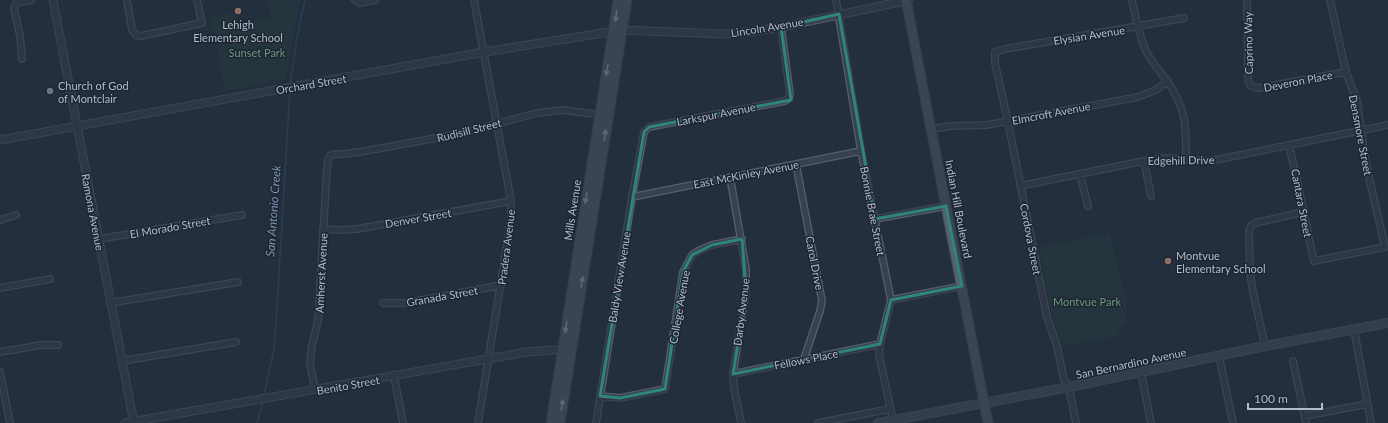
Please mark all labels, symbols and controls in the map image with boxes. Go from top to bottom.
marker: Lehigh Elementary School [233,6,243,16]
one-way arrow [613,10,619,22]
street label: Caprino Way [1241,11,1255,74]
street label: Lincoln Avenue [730,15,804,39]
place label: Lehigh Elementary School [193,18,283,44]
street label: Elysian Avenue [1052,23,1126,47]
park label: Sunset Park [229,46,286,59]
one-way arrow [604,64,610,76]
street label: Deveron Place [1262,68,1334,94]
street label: Orchard Street [275,71,347,97]
place label: Church of God of Montclair [58,79,129,105]
marker: Church of God of Montclair [45,86,55,96]
street label: Densmore Street [1347,94,1375,176]
street label: Elmcroft Avenue [1011,99,1091,127]
street label: Larkspur Avenue [675,100,757,128]
street label: Rudisill Street [435,116,503,144]
one-way arrow [602,128,608,141]
street label: Edgehill Drive [1148,153,1215,167]
street label: East McKinley Avenue [692,157,800,191]
street label: Indian Hill Boulevard [943,159,975,259]
water label: San Antonio Creek [262,164,284,257]
street label: Bonnie Brae Street [858,165,888,257]
street label: Cantara Street [1289,168,1315,238]
street label: Ramona Avenue [79,172,107,252]
street label: Mills Avenue [561,178,583,241]
one-way arrow [583,192,589,205]
street label: Cordova Street [1018,202,1044,276]
street label: Denver Street [384,206,452,230]
street label: Pradera Avenue [495,208,517,286]
street label: El Morado Street [129,214,211,240]
street label: Baldy View Avenue [605,230,633,324]
street label: Amherst Avenue [312,233,330,313]
street label: Carol Drive [803,235,827,291]
place label: Montvue Elementary School [1176,249,1266,275]
marker: Montvue Elementary School [1163,256,1173,266]
street label: College Avenue [666,269,692,345]
one-way arrow [579,276,585,288]
street label: Darby Avenue [730,277,752,347]
street label: Granada Street [405,283,479,309]
park label: Montvue Park [1053,295,1122,308]
one-way arrow [563,321,569,333]
street label: San Bernardino Avenue [1075,345,1188,381]
street label: Fellows Place [773,346,839,372]
street label: Benito Street [316,373,380,397]
scale bar [1248,385,1322,411]
text: 100 m [1254,391,1288,406]
one-way arrow [560,399,566,411]

